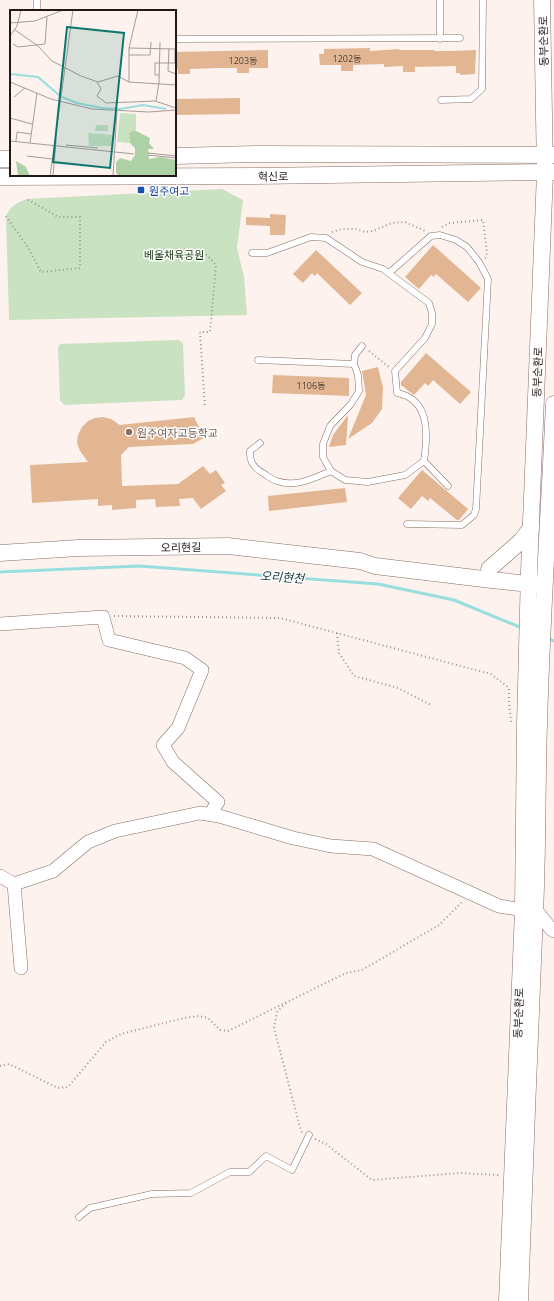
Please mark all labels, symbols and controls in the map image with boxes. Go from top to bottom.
inset map [10,10,176,176]
street label: 동부순환로 [535,16,551,66]
house number: 1202동 [333,52,361,65]
house number: 1203동 [229,54,257,67]
street label: 혁신로 [258,168,288,184]
place label: 원주여고 [149,183,189,198]
marker: 원주여고 [136,185,146,195]
park label: 베울채육공원 [144,247,204,262]
street label: 동부순환로 [529,346,545,398]
house number: 1106동 [297,379,325,392]
place label: 원주여자고등학교 [137,425,218,440]
marker: 원주여자고등학교 [124,427,134,437]
street label: 오리현길 [161,539,201,555]
water label: 오리현천 [259,567,307,587]
street label: 동부순환로 [510,987,526,1039]

